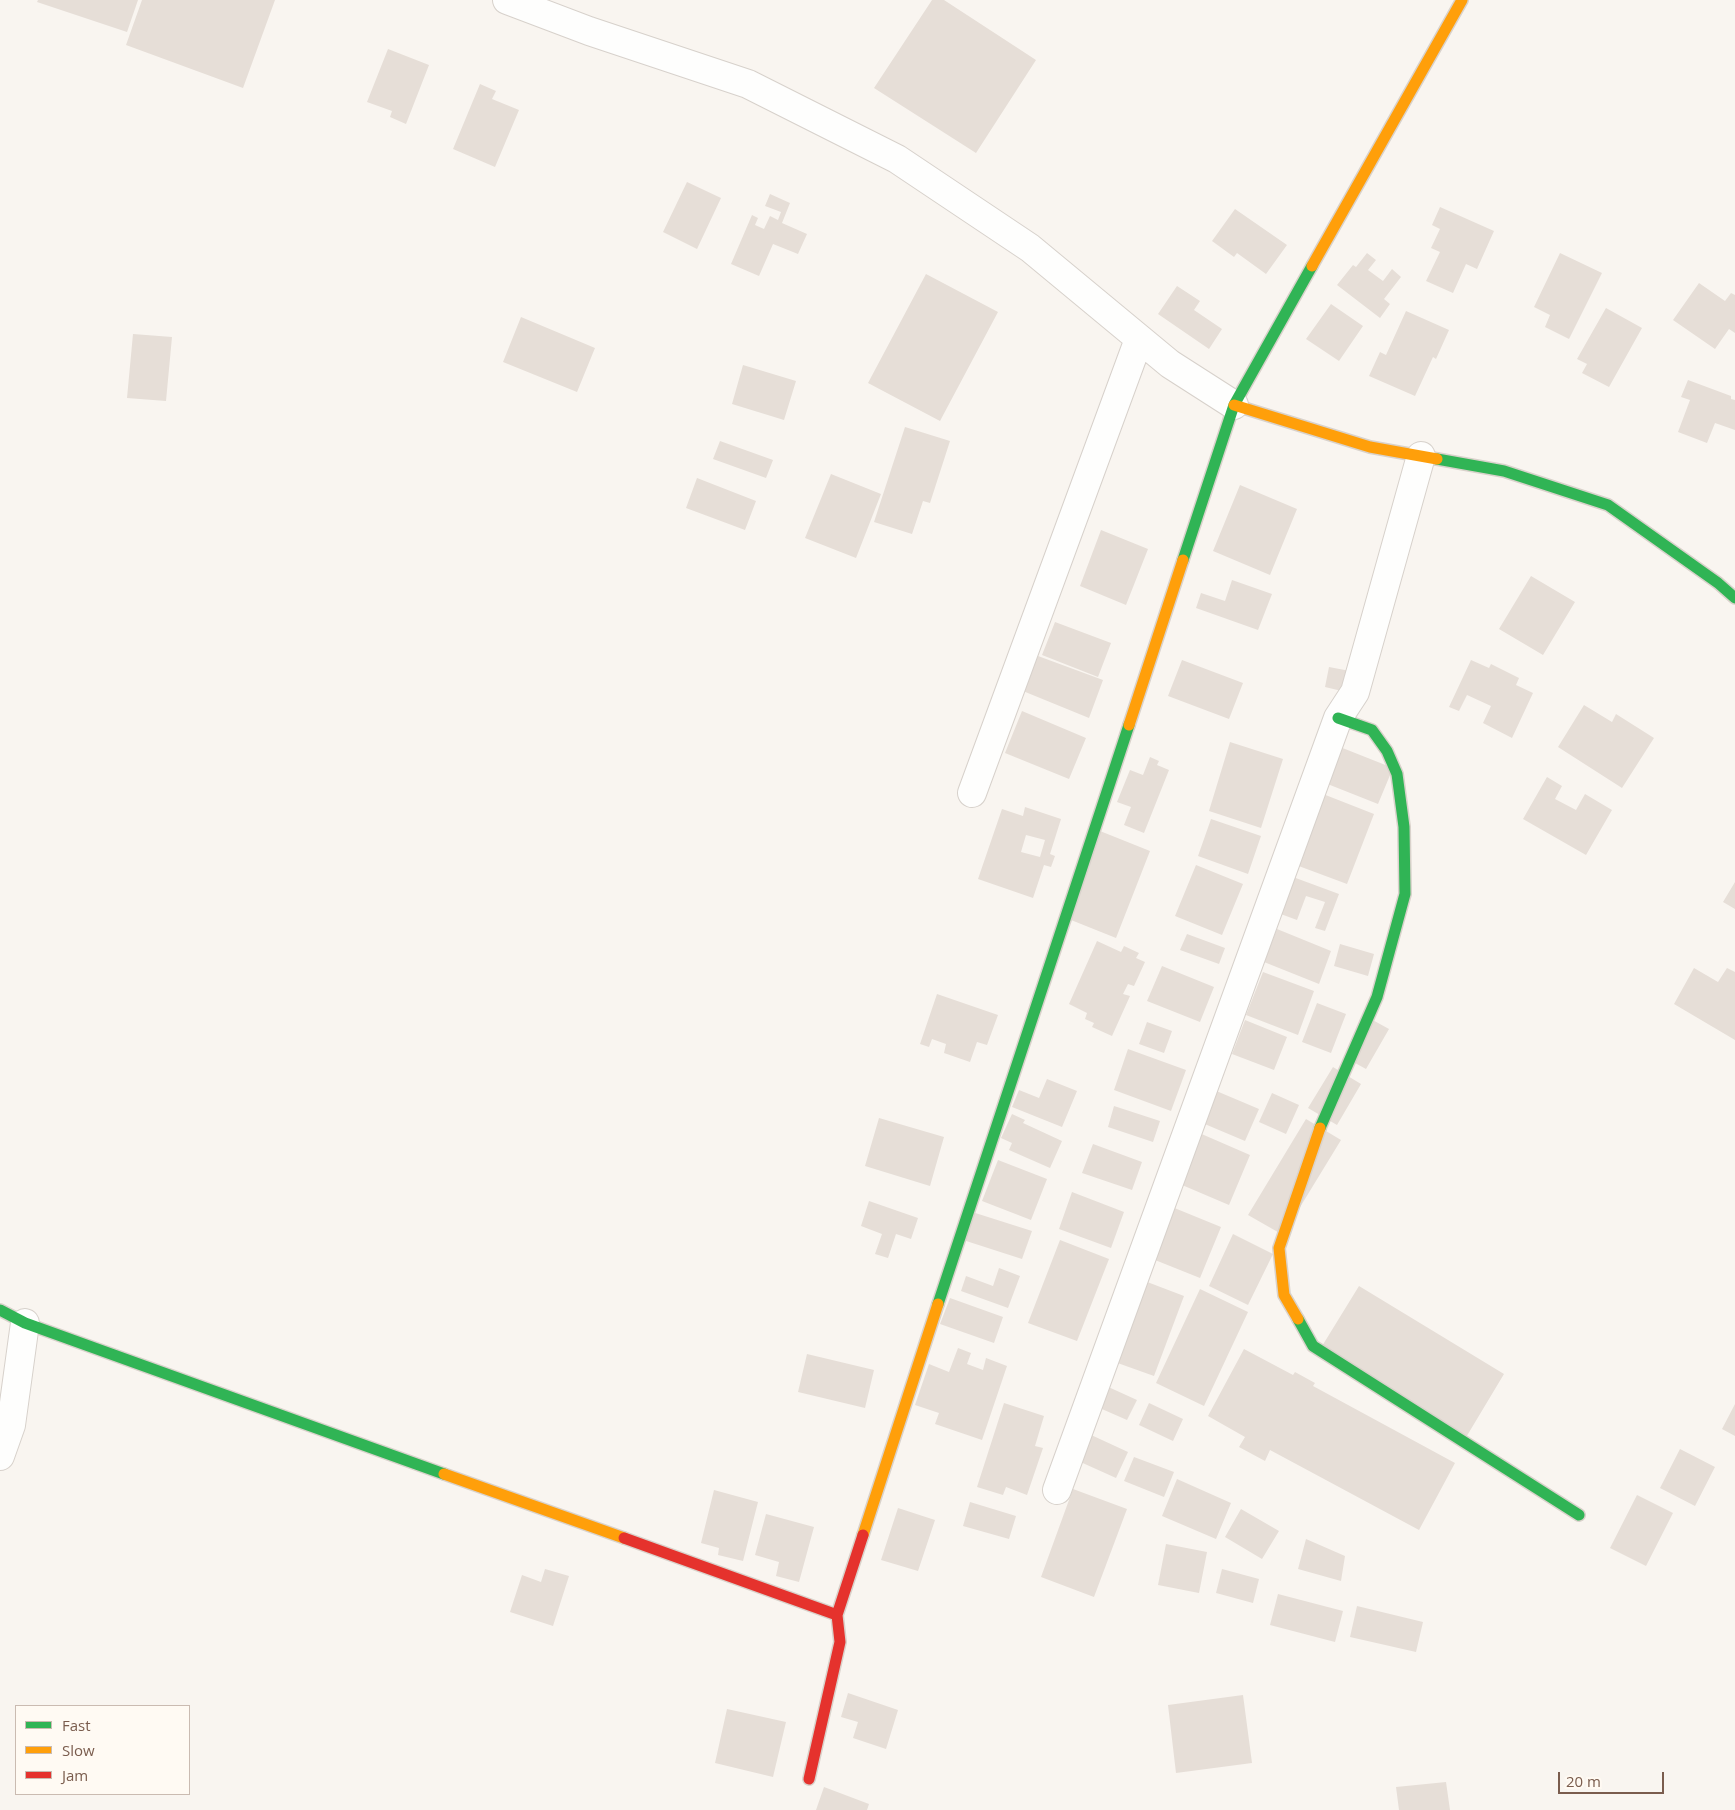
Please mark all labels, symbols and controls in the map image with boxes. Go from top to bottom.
legend [15,1705,190,1795]
text: Fast [62,1715,91,1735]
text: Slow [62,1740,95,1760]
scale bar [1560,1762,1666,1794]
text: Jam [62,1765,88,1785]
text: 20 m [1566,1771,1601,1791]

